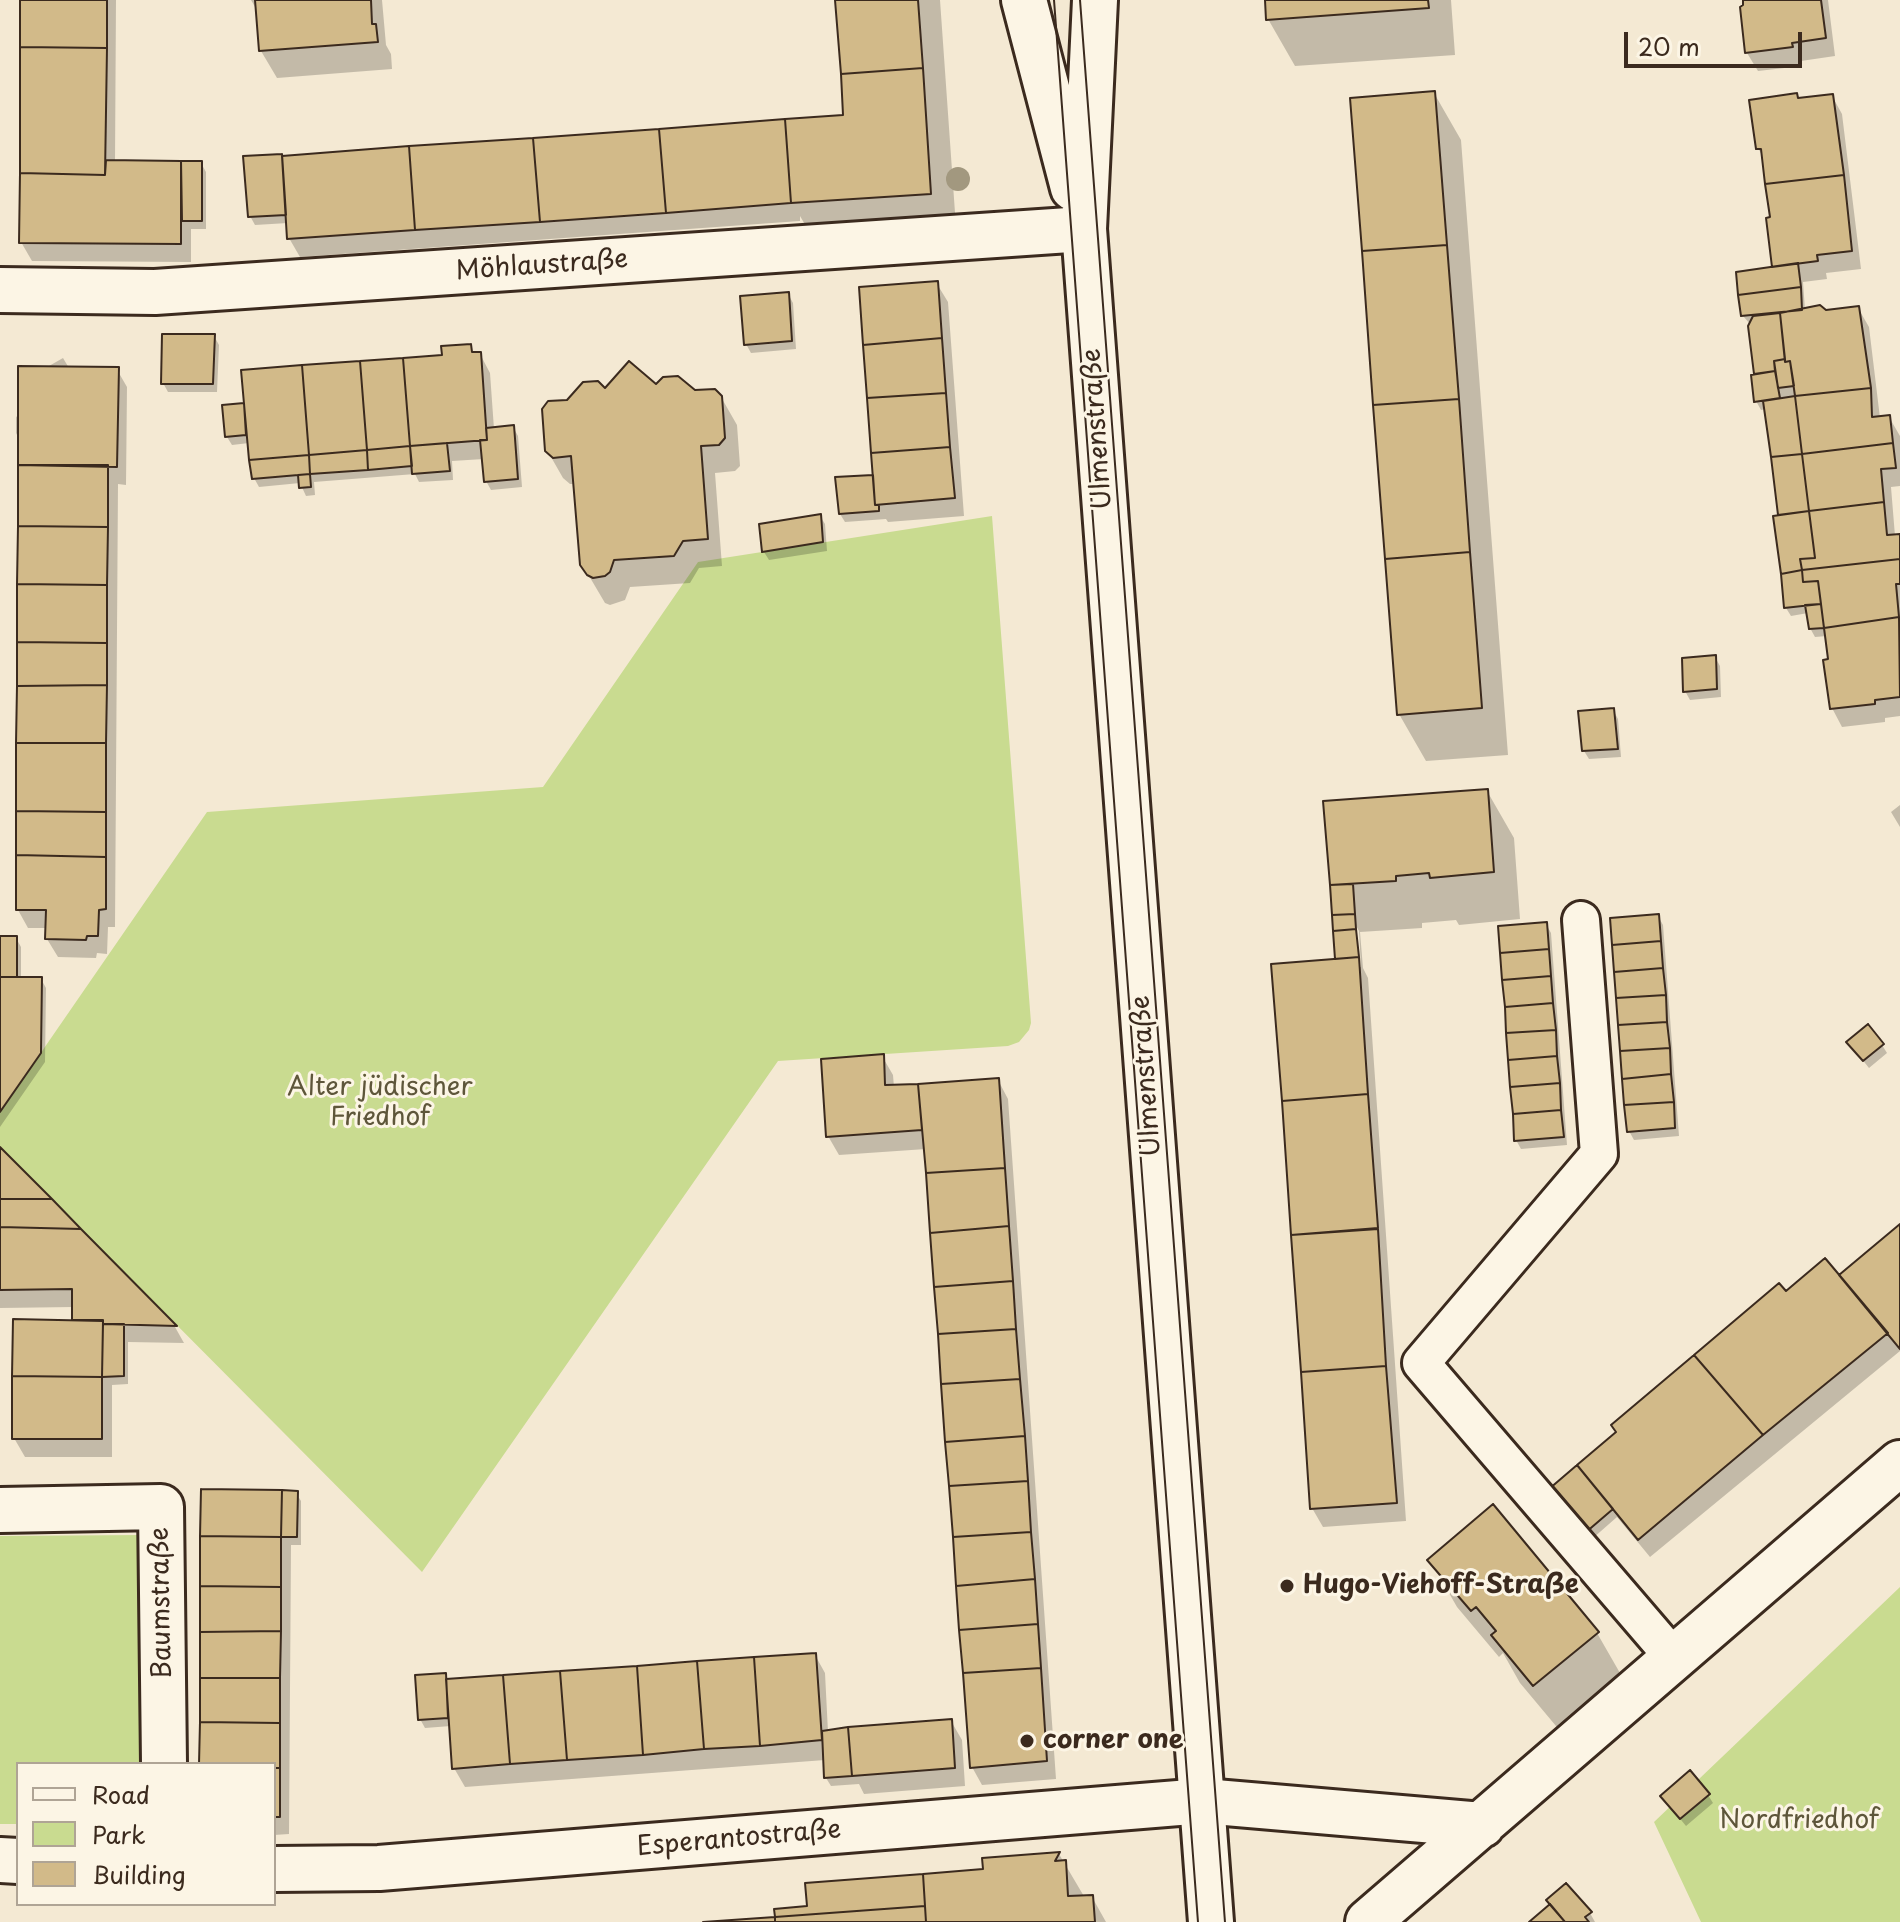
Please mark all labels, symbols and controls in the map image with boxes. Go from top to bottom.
scale bar [1628,16,1806,66]
text: 20 m [1638,28,1700,64]
street label: Möhlaustraße [455,244,629,288]
street label: Ulmenstraße [1077,347,1119,511]
street label: Ulmenstraße [1126,994,1168,1158]
park label: Alter jüdischer Friedhof [287,1072,473,1134]
street label: Baumstraße [145,1527,179,1679]
place label: Hugo-Viehoff-Straße [1303,1570,1579,1602]
marker: Hugo-Viehoff-Straße [1278,1577,1296,1595]
place label: corner one [1043,1725,1183,1757]
marker: corner one [1018,1732,1036,1750]
legend [16,1762,276,1906]
text: Road [92,1776,150,1812]
park label: Nordfriedhof [1719,1805,1879,1837]
street label: Esperantostraße [636,1815,842,1863]
text: Park [92,1816,146,1852]
text: Building [92,1856,186,1892]

